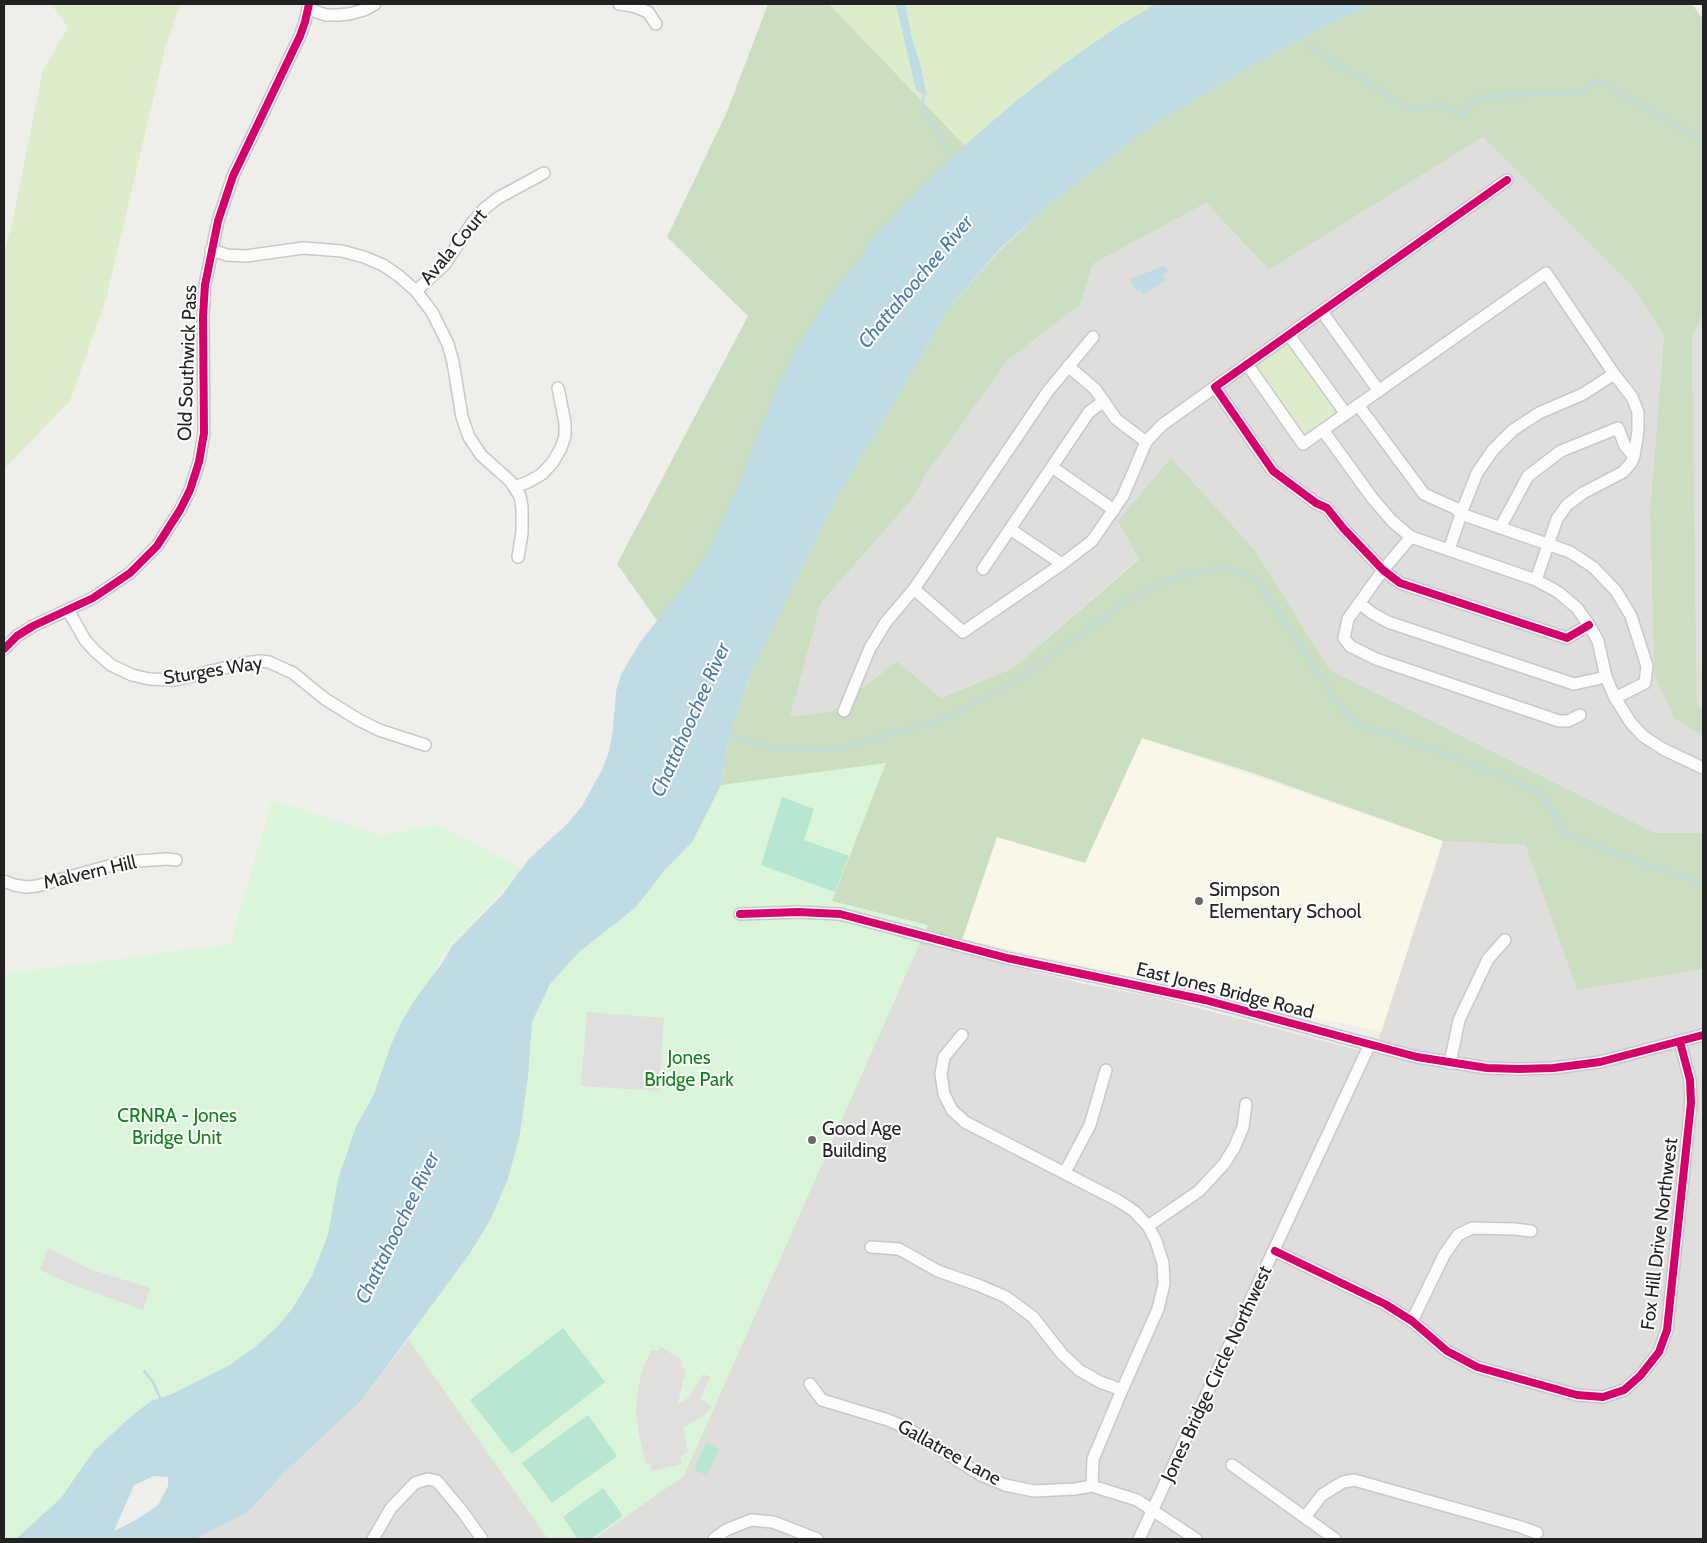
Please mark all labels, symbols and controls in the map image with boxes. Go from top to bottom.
street label: Avala Court [416,205,492,289]
water label: Chattahoochee River [853,211,979,353]
street label: Old Southwick Pass [174,284,202,442]
water label: Chattahoochee River [646,639,736,801]
street label: Sturges Way [162,652,264,690]
street label: Malvern Hill [41,851,139,895]
place label: Simpson Elementary School [1209,879,1361,923]
marker: Simpson Elementary School [1193,895,1205,907]
street label: East Jones Bridge Road [1134,958,1316,1024]
park label: Jones Bridge Park [644,1047,734,1091]
park label: CRNRA - Jones Bridge Unit [117,1105,237,1149]
place label: Good Age Building [822,1118,901,1162]
marker: Good Age Building [806,1134,818,1146]
street label: Fox Hill Drive Northwest [1637,1136,1683,1332]
water label: Chattahoochee River [351,1148,445,1308]
street label: Jones Bridge Circle Northwest [1157,1262,1277,1486]
street label: Gallatree Lane [893,1415,1005,1491]

